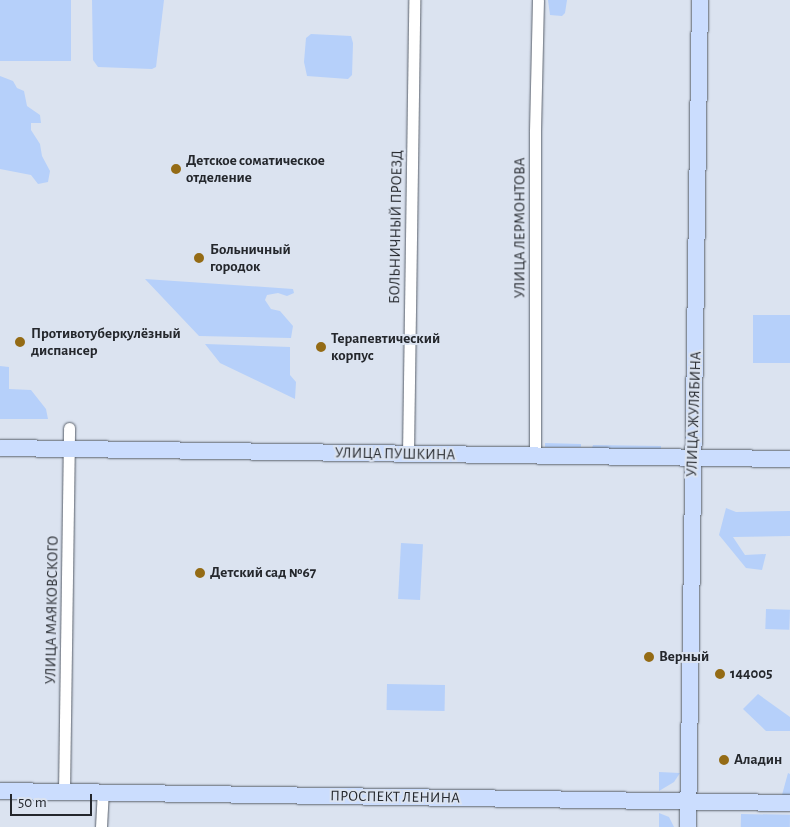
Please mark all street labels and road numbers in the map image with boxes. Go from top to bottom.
street label: БОЛЬНИЧНЫЙ ПРОЕЗД [386,150,406,304]
street label: УЛИЦА ЛЕРМОНТОВА [511,158,529,298]
street label: УЛИЦА ЖУЛЯБИНА [683,351,705,477]
street label: УЛИЦА ПУШКИНА [335,444,455,464]
street label: УЛИЦА МАЯКОВСКОГО [42,536,62,684]
street label: ПРОСПЕКТ ЛЕНИНА [330,787,460,807]

